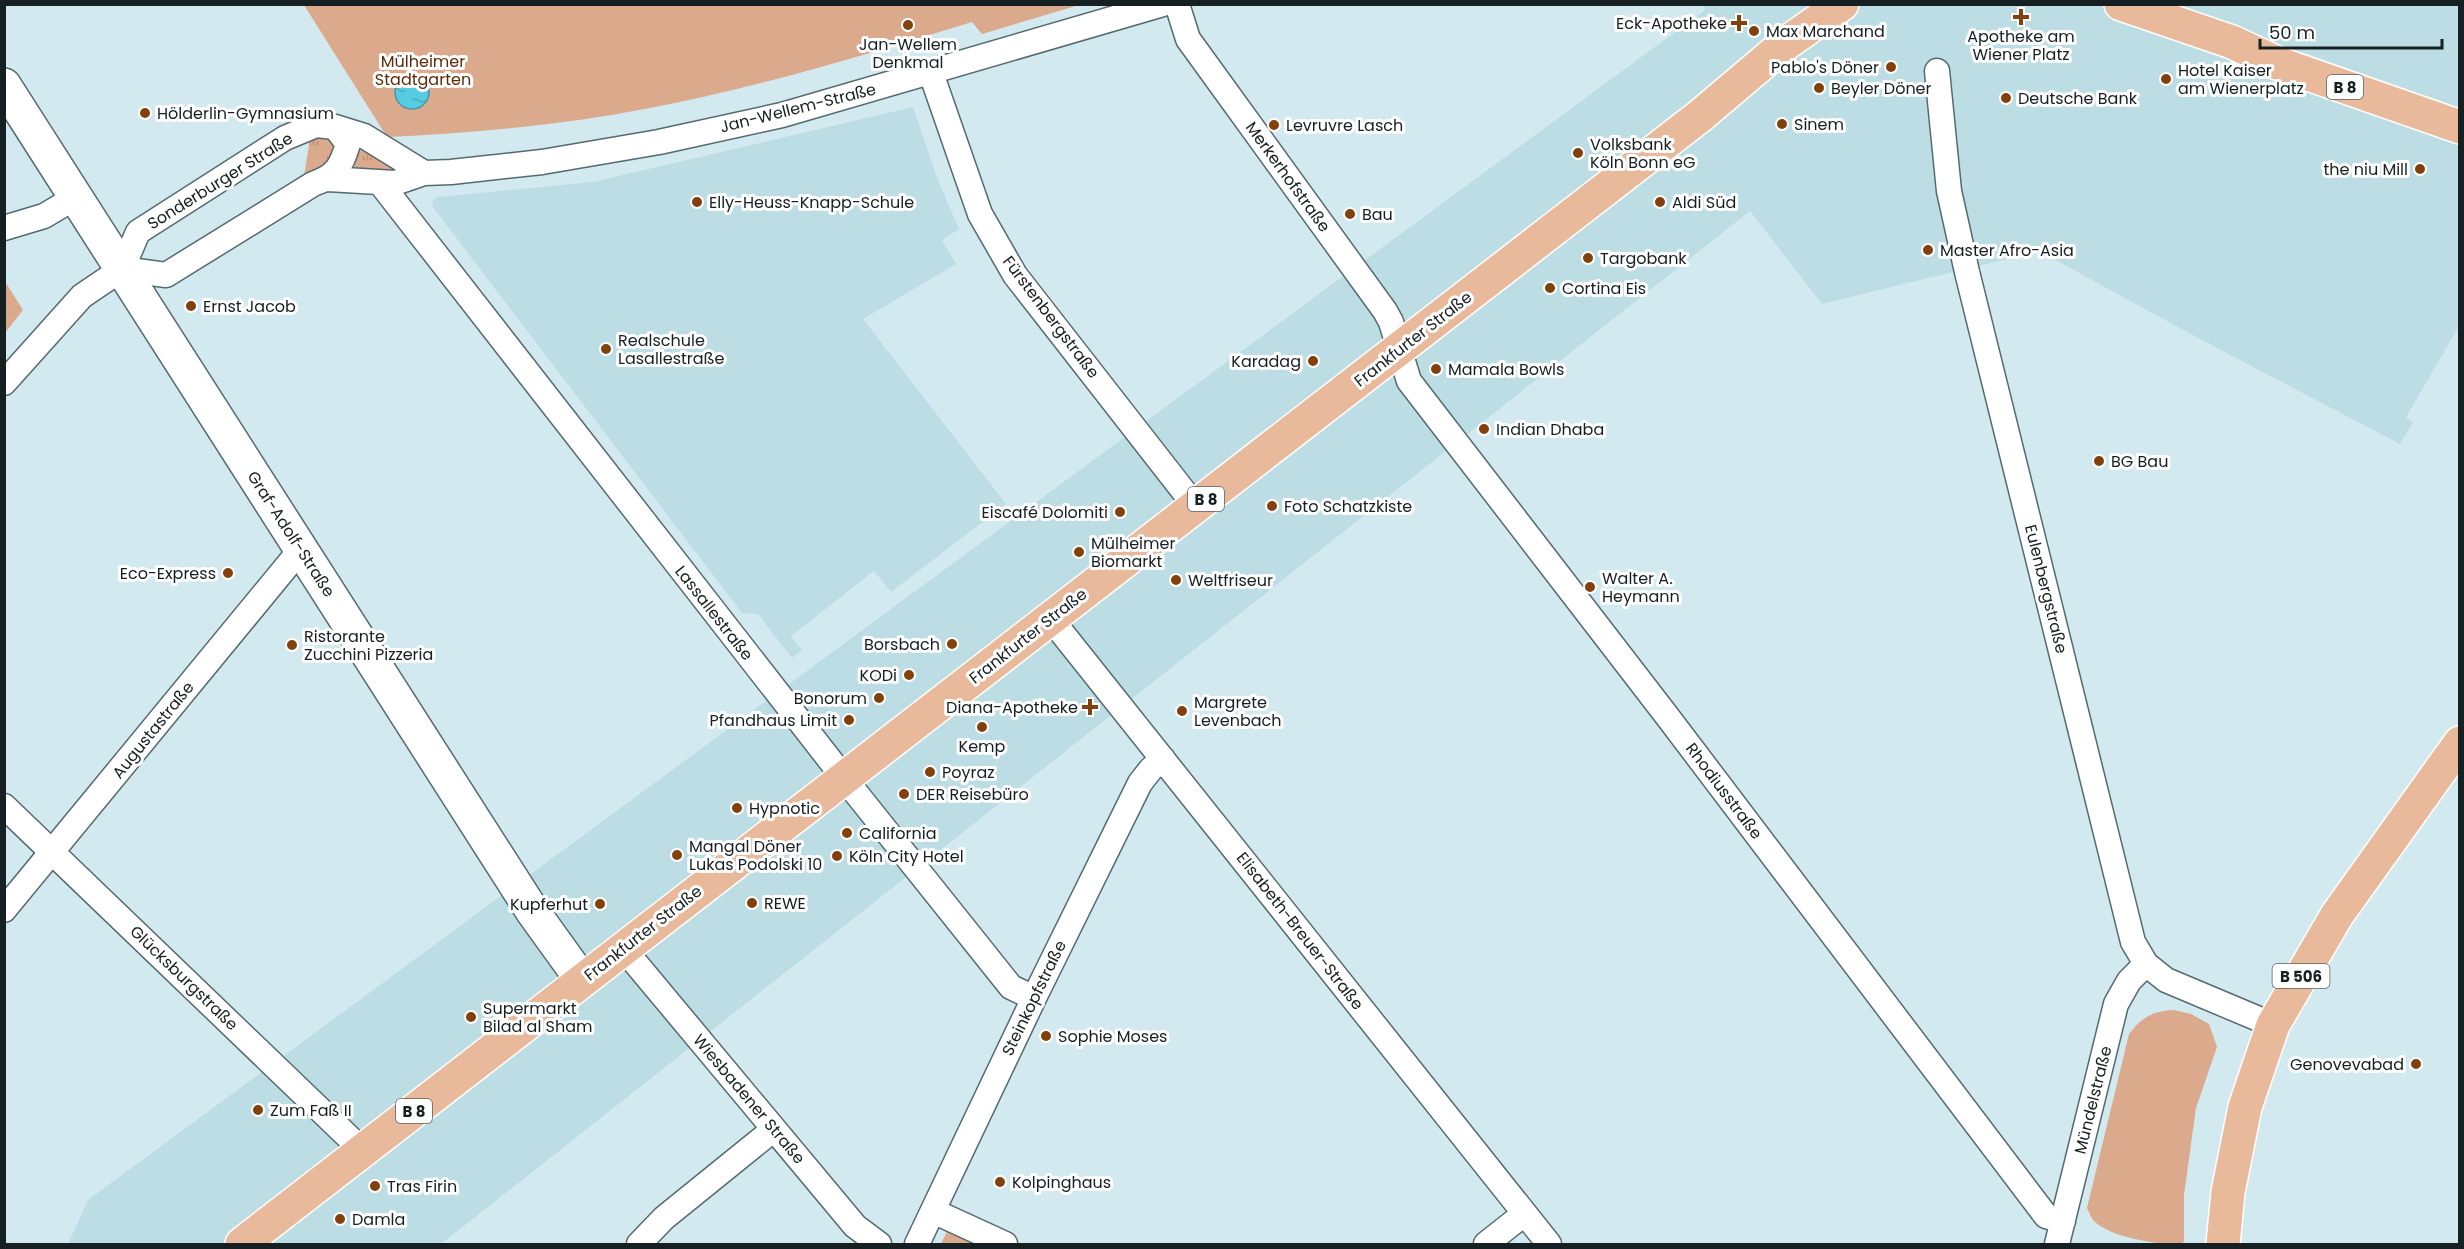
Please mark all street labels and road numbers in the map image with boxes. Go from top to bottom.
road number: B 8 [2327,75,2363,99]
street label: Jan-Wellem-Straße [718,77,878,138]
street label: Merkerhofstraße [1240,117,1336,237]
street label: Sonderburger Straße [143,127,297,235]
street label: Fürstenbergstraße [997,251,1105,383]
street label: Frankfurter Straße [1349,286,1477,392]
street label: Graf-Adolf-Straße [242,467,340,602]
road number: B 8 [1188,487,1224,511]
street label: Eulenbergstraße [2019,522,2073,656]
street label: Lassallestraße [670,561,758,665]
street label: Frankfurter Straße [964,583,1092,689]
street label: Augustastraße [107,677,199,783]
street label: Rhodiusstraße [1680,738,1768,844]
street label: Elisabeth-Breuer-Straße [1231,847,1369,1015]
street label: Frankfurter Straße [579,880,707,986]
street label: Glücksburgstraße [125,920,243,1036]
street label: Steinkopfstraße [996,936,1072,1060]
road number: B 506 [2272,964,2330,988]
street label: Wiesbadener Straße [688,1029,810,1169]
street label: Mündelstraße [2068,1043,2118,1156]
road number: B 8 [396,1099,432,1123]

